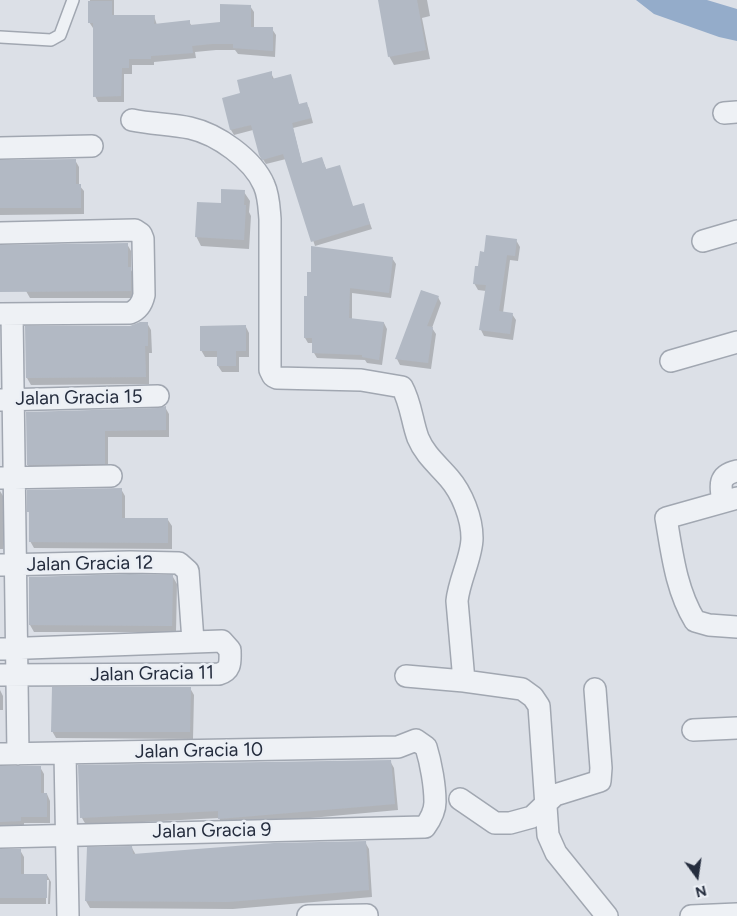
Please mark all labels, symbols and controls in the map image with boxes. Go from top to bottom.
street label: Jalan Gracia 15 [15,385,143,411]
street label: Jalan Gracia 12 [26,551,154,577]
street label: Jalan Gracia 11 [90,662,214,686]
street label: Jalan Gracia 10 [135,738,263,764]
street label: Jalan Gracia 9 [152,819,272,843]
north arrow [672,851,722,901]
text: N [693,881,708,901]

